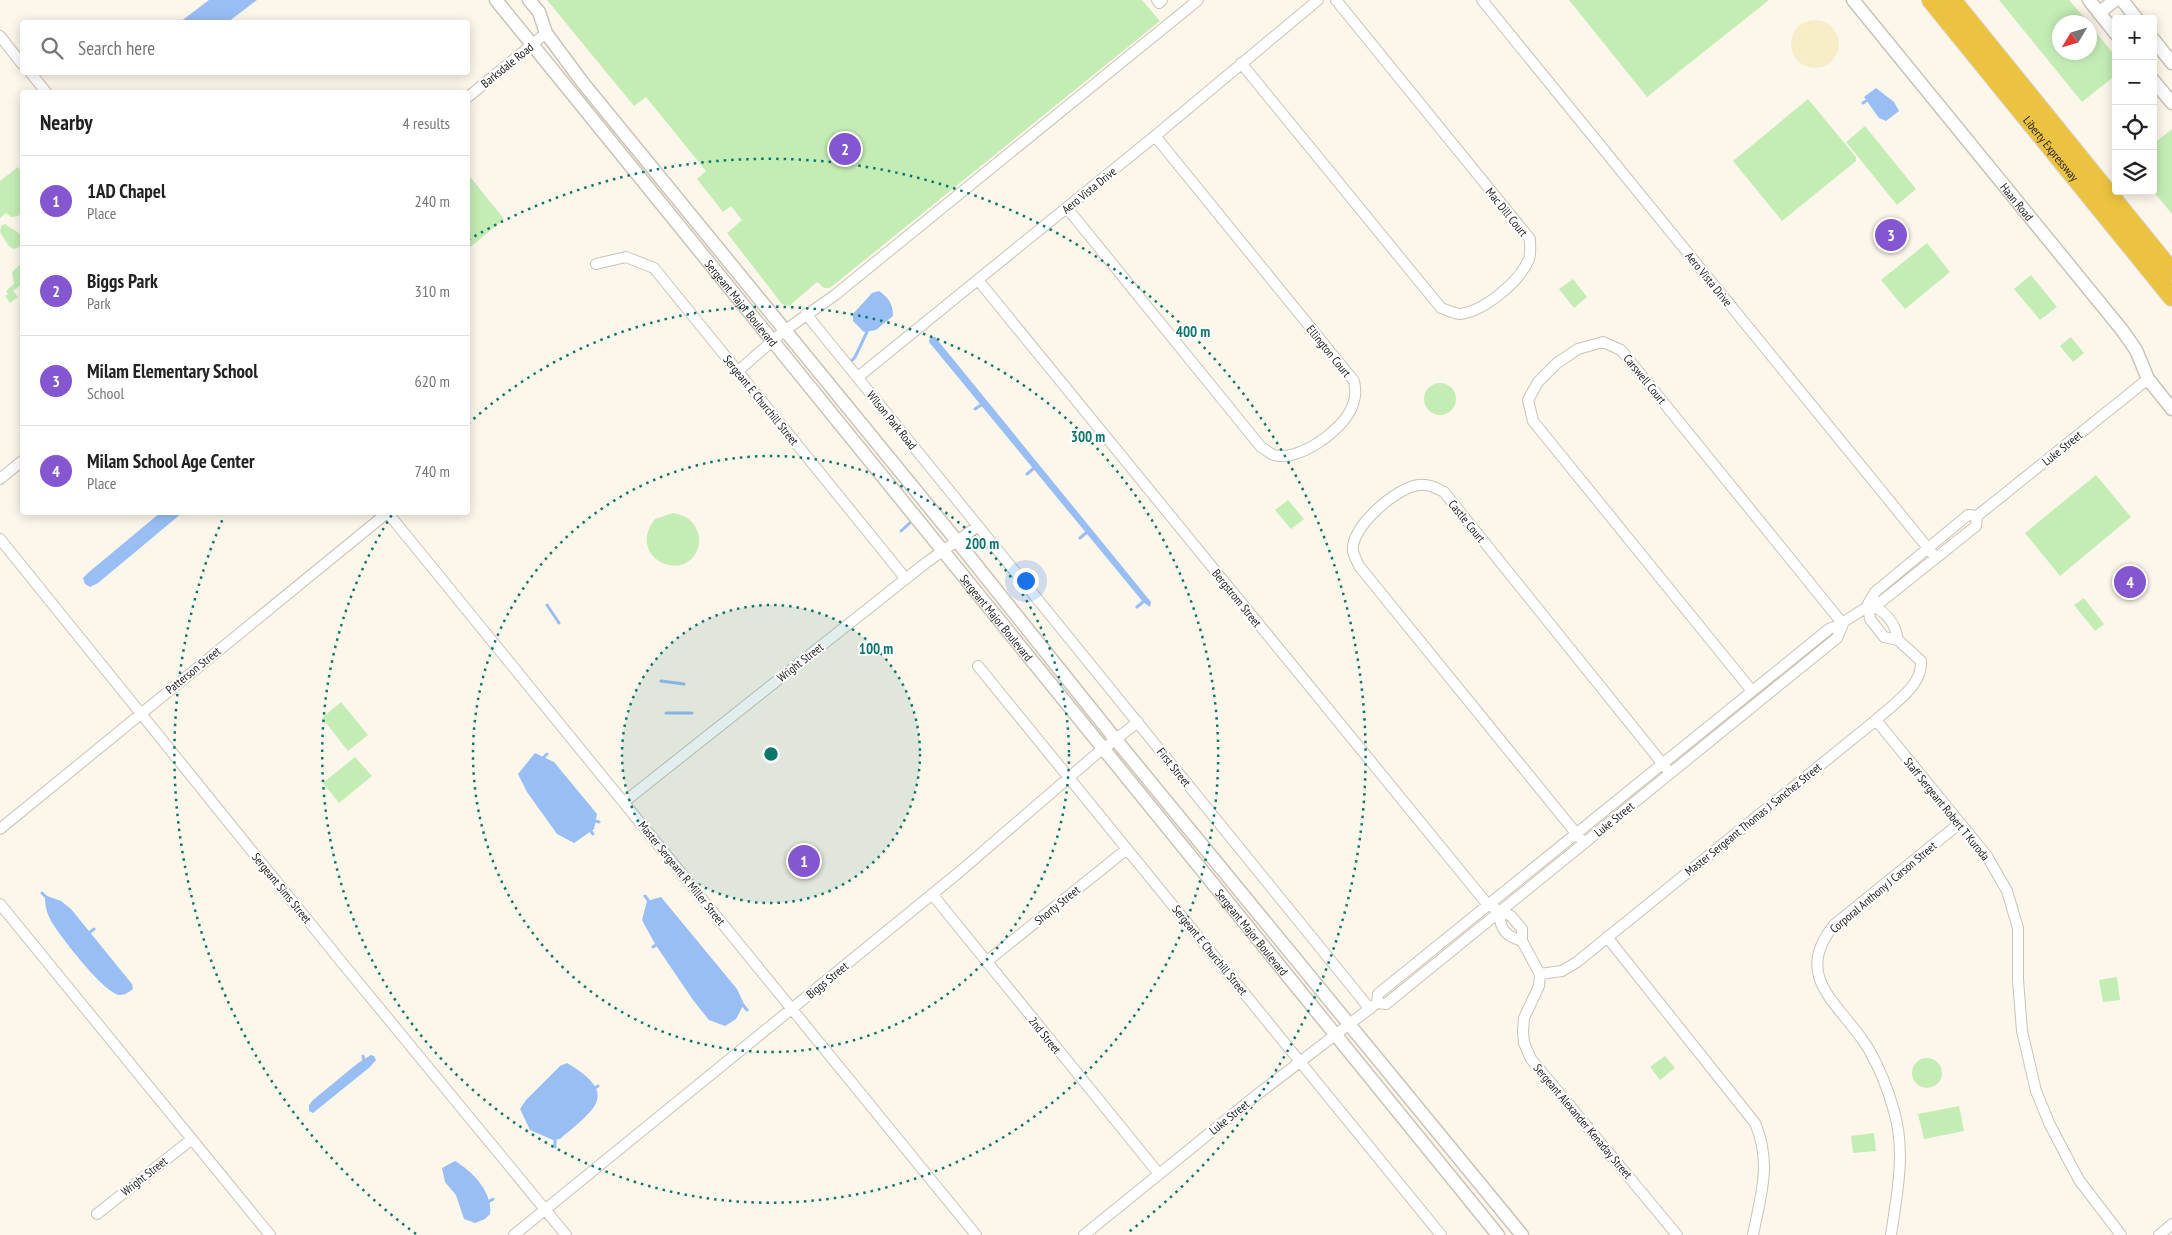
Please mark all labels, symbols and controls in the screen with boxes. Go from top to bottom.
north arrow [2052,15,2097,60]
map controls [2112,15,2157,195]
button: + [2112,15,2157,60]
search box [20,20,470,75]
icon: search [38,34,66,62]
text: Search here [78,36,155,60]
street label: Barksdale Road [478,39,536,91]
button: − [2112,60,2157,105]
button: locate [2112,105,2157,150]
text: Nearby [40,109,93,136]
text: 4 results [403,113,450,133]
street label: Liberty Expressway [2020,113,2083,184]
pin: 2 [829,130,861,168]
button: layers [2112,150,2157,195]
street label: Aero Vista Drive [1059,163,1119,217]
text: 1AD Chapel [87,179,166,203]
street label: Haan Road [1997,180,2037,223]
street label: Mac Dill Court [1483,185,1532,240]
text: 1 [52,191,60,211]
text: 240 m [415,191,450,211]
text: Place [87,203,116,223]
pin: 3 [1875,216,1907,254]
street label: Aero Vista Drive [1682,249,1736,309]
street label: Sergeant Major Boulevard [702,257,781,349]
text: Biggs Park [87,269,158,293]
text: 2 [52,281,60,301]
text: 310 m [415,281,450,301]
text: Park [87,293,111,313]
text: 400 m [1176,322,1210,341]
street label: Ellington Court [1304,322,1355,381]
street label: Carswell Court [1620,351,1670,408]
street label: Sergeant E Churchill Street [720,352,802,449]
text: Milam Elementary School [87,359,258,383]
text: 3 [52,371,60,391]
text: 620 m [415,371,450,391]
text: School [87,383,124,403]
street label: Wilson Park Road [864,388,920,452]
text: 300 m [1071,427,1105,446]
street label: Luke Street [2039,427,2085,469]
text: Milam School Age Center [87,449,255,473]
text: 4 [52,461,60,481]
text: 740 m [415,461,450,481]
text: Place [87,473,116,493]
street label: Castle Court [1445,497,1489,546]
text: 200 m [965,534,999,553]
pin: 4 [2114,563,2146,601]
street label: Bergstrom Street [1209,566,1265,631]
your location [1013,568,1039,594]
street label: Sergeant Major Boulevard [957,571,1036,664]
street label: Wright Street [774,639,827,685]
text: 100 m [859,639,893,658]
street label: Patterson Street [162,643,224,697]
centre of rings [762,745,780,763]
street label: First Street [1154,745,1195,790]
street label: Staff Sergeant Robert T Kuroda [1901,755,1993,864]
street label: Master Sergeant Thomas J Sanchez Street [1682,759,1825,879]
street label: Luke Street [1591,798,1637,840]
street label: Master Sergeant R Miller Street [635,818,729,929]
street label: Corporal Anthony J Carson Street [1827,838,1940,936]
pin: 1 [788,842,820,880]
street label: Sergeant Sims Street [249,850,315,927]
street label: Shorty Street [1031,882,1083,928]
street label: Sergeant Major Boulevard [1212,886,1292,978]
street label: Sergeant E Churchill Street [1169,902,1251,999]
street label: Biggs Street [803,958,852,1002]
street label: 2nd Street [1026,1013,1065,1057]
street label: Sergeant Alexander Kenaday Street [1531,1061,1636,1182]
street label: Luke Street [1206,1096,1252,1138]
street label: Wright Street [118,1153,171,1199]

